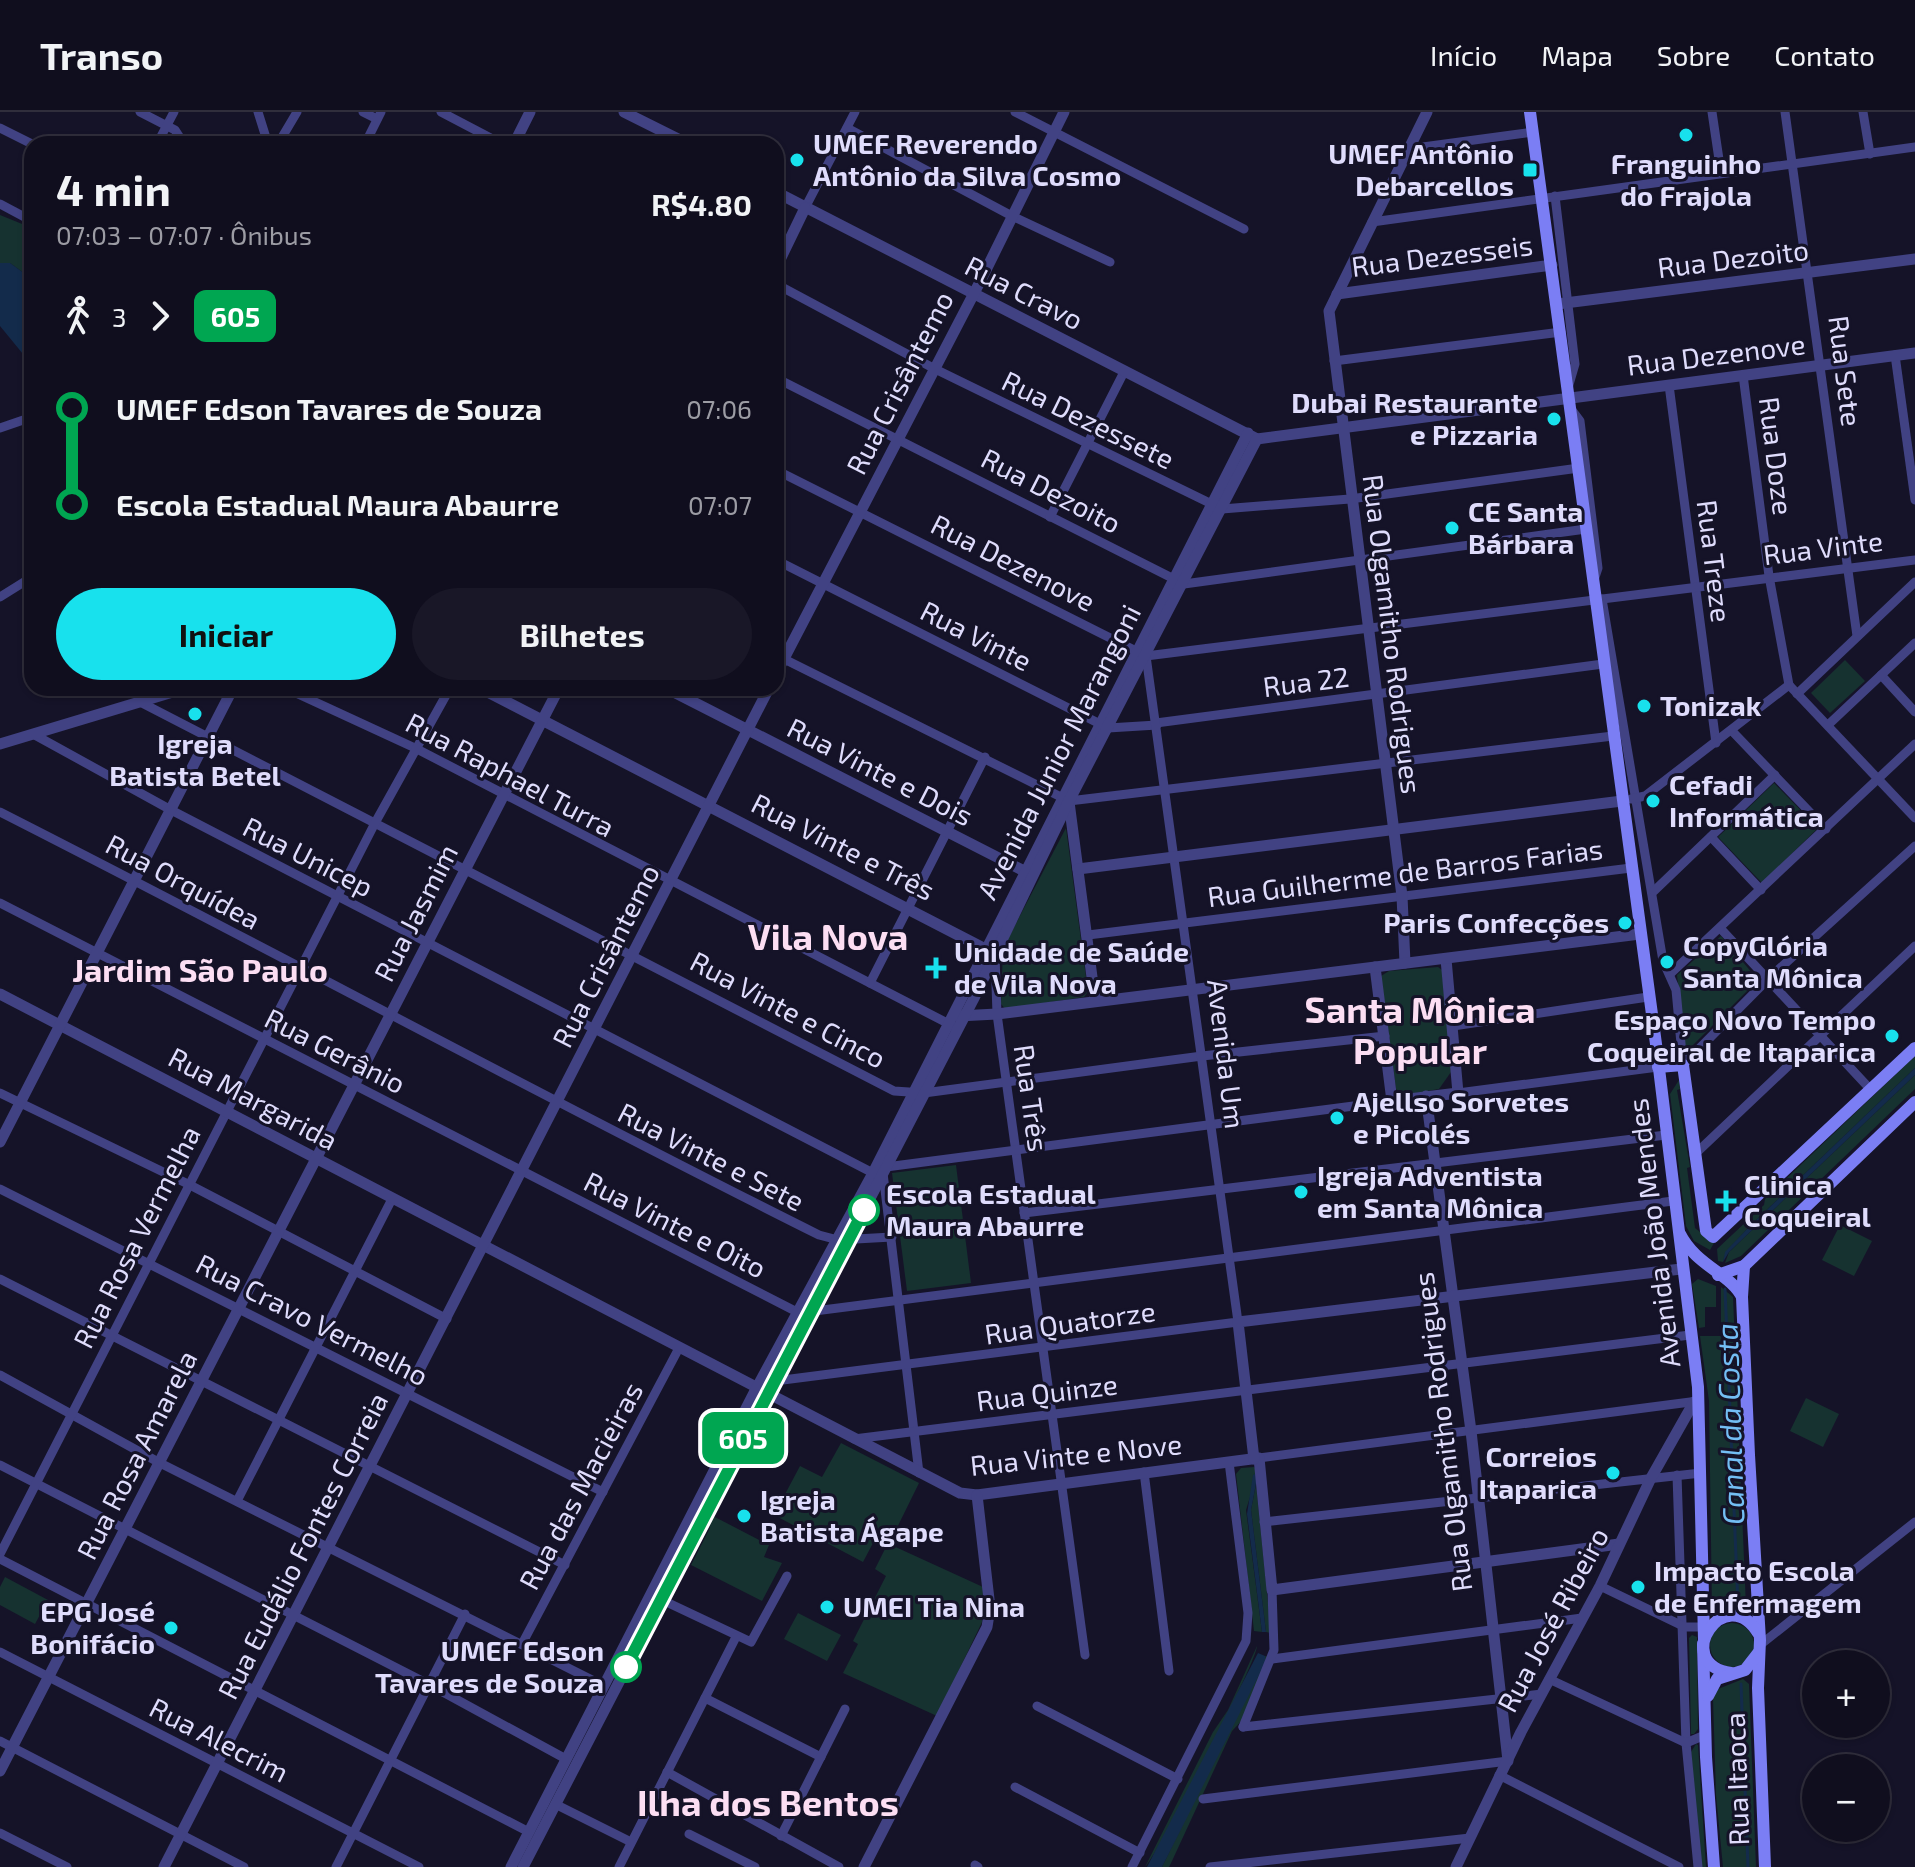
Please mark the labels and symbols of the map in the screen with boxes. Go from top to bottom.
place label: UMEF Reverendo Antônio da Silva Cosmo [813,126,1121,192]
marker: Franguinho do Frajola [1677,126,1695,144]
place label: UMEF Antônio Debarcellos [1328,136,1514,202]
place label: Franguinho do Frajola [1611,146,1761,212]
marker: UMEF Reverendo Antônio da Silva Cosmo [788,151,806,169]
marker: UMEF Antônio Debarcellos [1521,161,1539,179]
street label: Rua Dezesseis [1349,227,1534,283]
street label: Rua Dezoito [1655,232,1810,284]
street label: Rua Cravo [960,248,1089,336]
street label: Rua Crisântemo [838,285,960,480]
street label: Rua Sete [1822,314,1870,428]
street label: Rua Dezenove [1625,326,1807,382]
street label: Rua Dezessete [997,363,1180,475]
place label: Dubai Restaurante e Pizzaria [1291,385,1538,451]
street label: Rua Doze [1753,395,1801,517]
marker: Dubai Restaurante e Pizzaria [1545,410,1563,428]
street label: Rua Dezoito [976,440,1127,540]
street label: Rua Olgamitho Rodrigues [1357,472,1429,795]
place label: CE Santa Bárbara [1468,494,1583,560]
street label: Rua Treze [1691,498,1739,624]
street label: Rua Dezenove [926,506,1101,618]
marker: CE Santa Bárbara [1443,519,1461,537]
street label: Rua Vinte [1761,523,1885,571]
street label: Rua Vinte [915,593,1038,678]
street label: Avenida Junior Marangoni [969,599,1147,904]
street label: Rua 22 [1261,659,1351,703]
place label: Tonizak [1660,688,1762,722]
marker: Tonizak [1635,697,1653,715]
marker: Igreja Batista Betel [186,705,204,723]
street label: Rua Raphael Turra [400,705,621,843]
street label: Rua Vinte e Dois [782,710,979,832]
place label: Igreja Batista Betel [109,726,282,792]
place label: Cefadi Informática [1669,767,1824,833]
street label: Rua Vinte e Três [746,785,941,907]
marker: Cefadi Informática [1644,792,1662,810]
street label: Rua Unicep [238,809,379,903]
street label: Rua Orquídea [100,826,266,936]
street label: Rua Guilherme de Barros Farias [1205,831,1605,913]
street label: Rua Jasmim [366,838,464,987]
street label: Rua Crisântemo [544,858,666,1053]
place label: Paris Confecções [1383,905,1609,940]
district label: Vila Nova [748,914,908,957]
marker: Paris Confecções [1616,914,1634,932]
place label: CopyGlória Santa Mônica [1683,928,1863,994]
place label: Unidade de Saúde de Vila Nova [954,934,1189,1000]
street label: Rua Vinte e Cinco [685,943,892,1075]
district label: Jardim São Paulo [72,950,328,988]
marker: CopyGlória Santa Mônica [1658,953,1676,971]
marker: Unidade de Saúde de Vila Nova [925,957,947,979]
street label: Avenida Um [1201,977,1253,1131]
district label: Santa Mônica Popular [1305,987,1535,1071]
street label: Rua Gerânio [259,1000,411,1100]
place label: Espaço Novo Tempo Coqueiral de Itaparica [1587,1002,1876,1068]
marker: Espaço Novo Tempo Coqueiral de Itaparica [1883,1027,1901,1045]
street label: Rua Margarida [163,1039,344,1157]
street label: Rua Três [1008,1042,1056,1154]
place label: Ajellso Sorvetes e Picolés [1353,1084,1569,1150]
street label: Rua Vinte e Sete [613,1095,810,1218]
street label: Avenida João Mendes [1620,1097,1686,1370]
marker: Ajellso Sorvetes e Picolés [1328,1109,1346,1127]
street label: Rua Rosa Vermelha [65,1120,207,1353]
place label: Igreja Adventista em Santa Mônica [1317,1158,1543,1224]
street label: Rua Vinte e Oito [579,1164,772,1285]
place label: Clinica Coqueiral [1744,1167,1872,1233]
place label: Escola Estadual Maura Abaurre [886,1176,1097,1242]
marker: Igreja Adventista em Santa Mônica [1292,1183,1310,1201]
marker: Clinica Coqueiral [1715,1190,1737,1212]
marker: Escola Estadual Maura Abaurre [849,1195,879,1225]
street label: Rua Cravo Vermelho [191,1246,434,1392]
street label: Rua Olgamitho Rodrigues [1406,1271,1478,1594]
street label: Rua Quatorze [982,1293,1157,1351]
water label: Canal da Costa [1707,1323,1751,1526]
street label: Rua Rosa Amarela [69,1344,203,1565]
street label: Rua Quinze [974,1366,1119,1418]
street label: Rua das Macieiras [511,1376,649,1595]
street label: Rua Eudálio Fontes Correia [210,1387,394,1705]
line badge: 605 [697,1412,789,1464]
street label: Rua Vinte e Nove [968,1426,1184,1482]
place label: Correios Itaparica [1479,1439,1597,1505]
marker: Correios Itaparica [1604,1464,1622,1482]
place label: Igreja Batista Ágape [760,1482,944,1548]
marker: Igreja Batista Ágape [735,1507,753,1525]
street label: Rua José Ribeiro [1489,1521,1615,1718]
place label: Impacto Escola de Enfermagem [1654,1553,1862,1619]
marker: Impacto Escola de Enfermagem [1629,1578,1647,1596]
place label: UMEI Tia Nina [843,1589,1025,1623]
place label: EPG José Bonifácio [30,1594,155,1660]
marker: UMEI Tia Nina [818,1598,836,1616]
marker: EPG José Bonifácio [162,1619,180,1637]
place label: UMEF Edson Tavares de Souza [375,1633,604,1699]
marker: UMEF Edson Tavares de Souza [611,1652,641,1682]
street label: Rua Alecrim [144,1690,295,1789]
street label: Rua Itaoca [1717,1712,1755,1846]
district label: Ilha dos Bentos [637,1780,899,1823]

